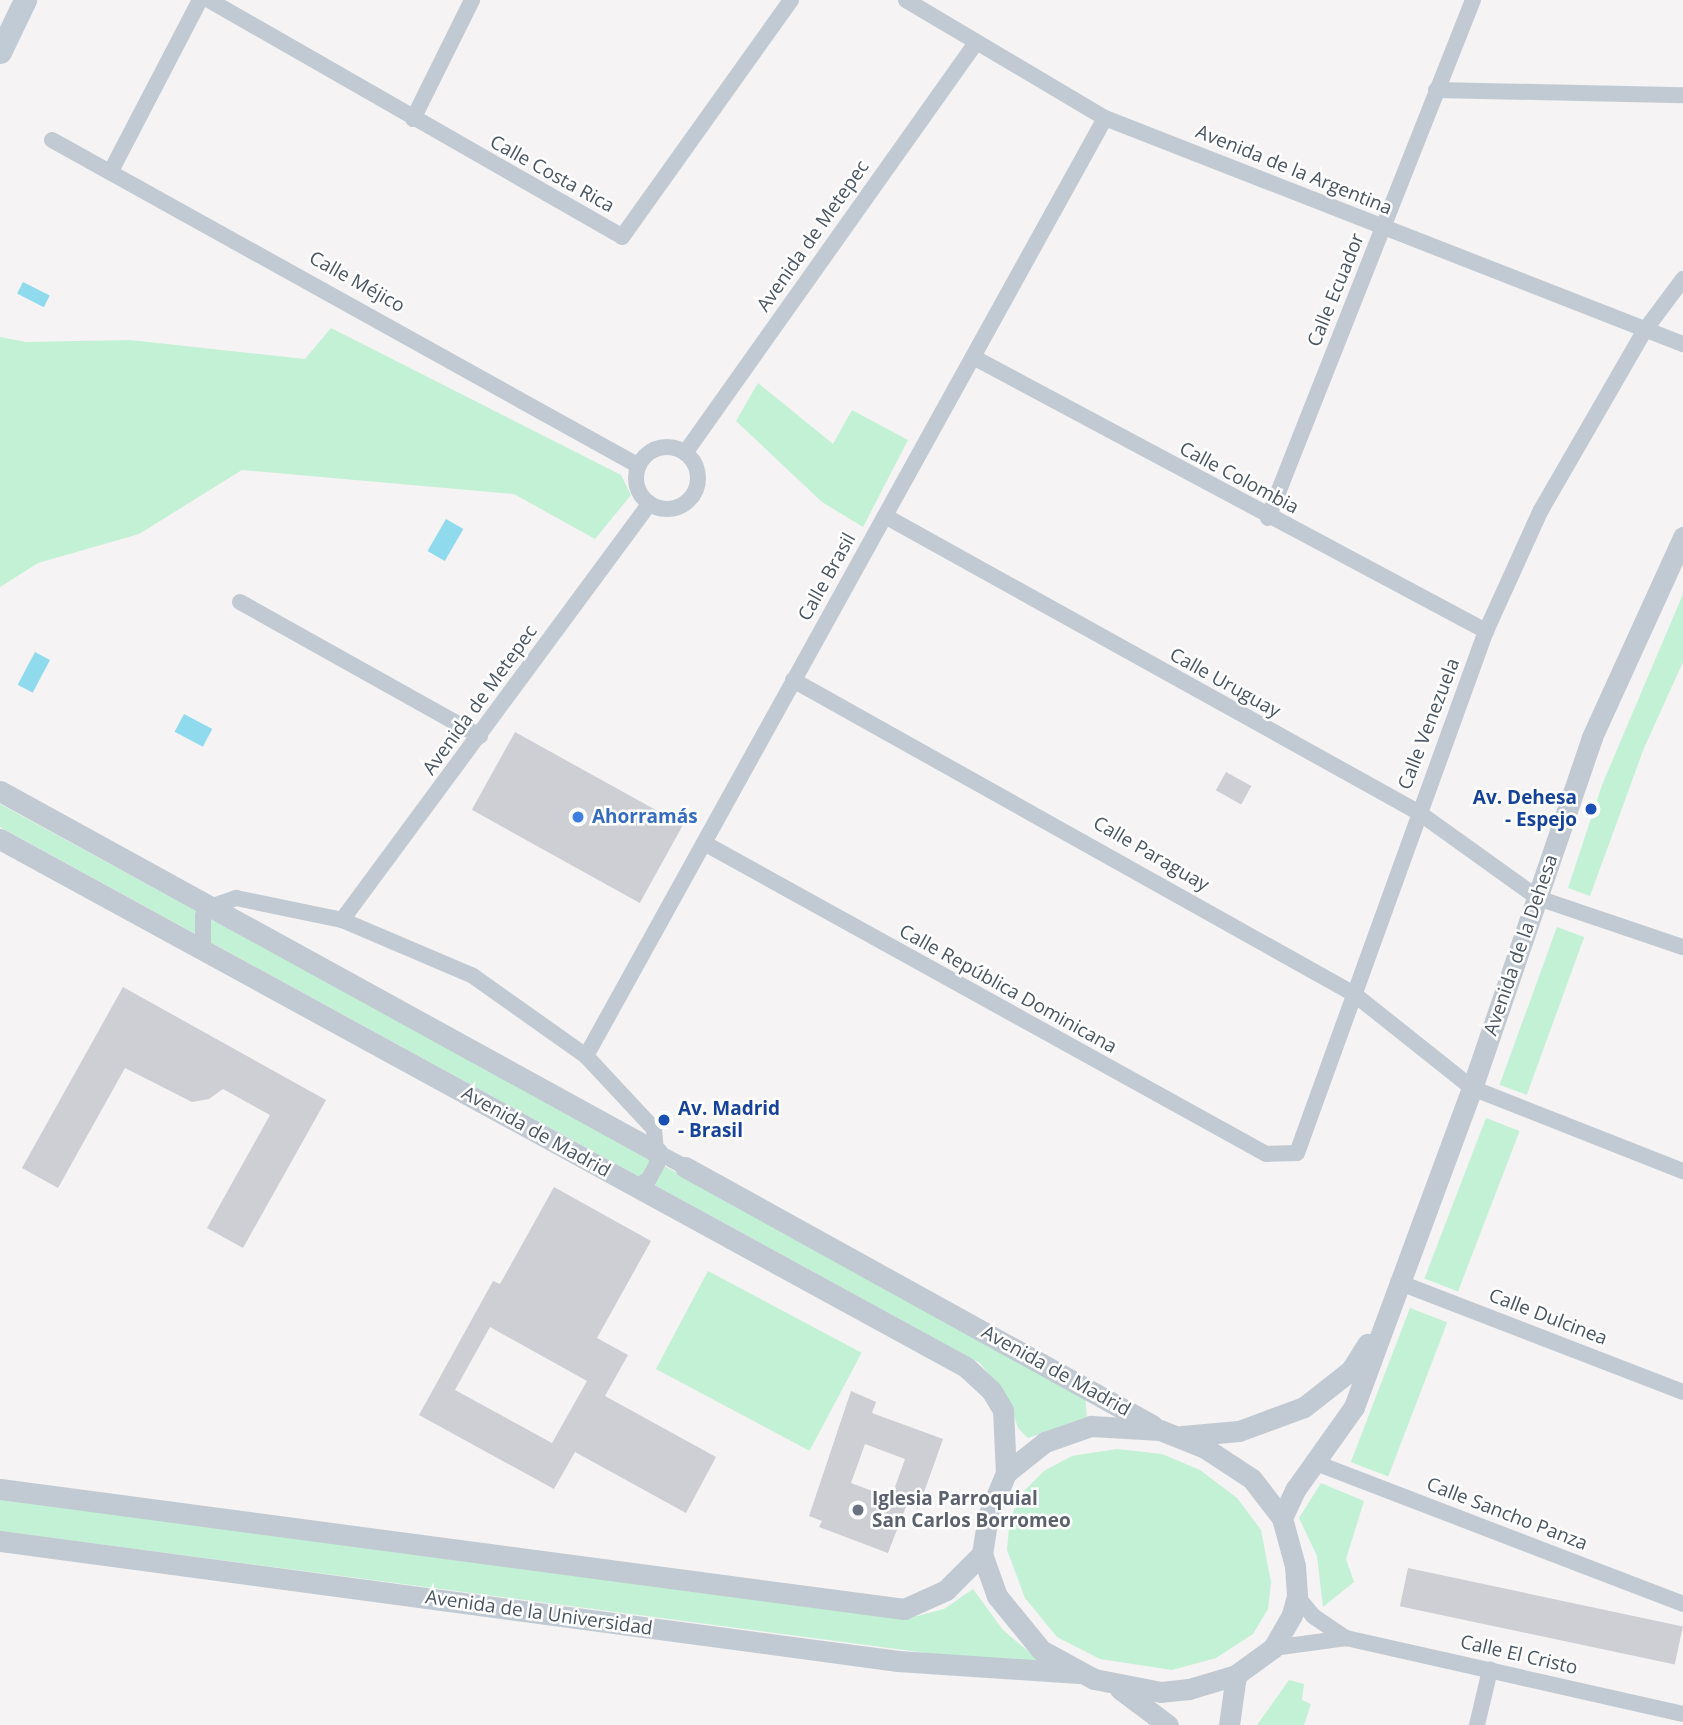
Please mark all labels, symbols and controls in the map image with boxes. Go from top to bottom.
street label: Avenida de la Argentina [1193,120,1395,220]
street label: Calle Costa Rica [486,130,618,218]
street label: Avenida de Metepec [752,156,874,316]
street label: Calle Ecuador [1303,230,1369,350]
street label: Calle Méjico [305,246,409,318]
street label: Calle Colombia [1175,437,1303,519]
street label: Calle Brasil [794,529,860,625]
street label: Avenida de Metepec [418,621,542,779]
street label: Calle Uruguay [1166,643,1284,723]
street label: Calle Venezuela [1394,655,1464,793]
place label: Av. Dehesa - Espejo [1473,787,1577,831]
marker: Av. Dehesa - Espejo [1583,801,1599,817]
place label: Ahorramás [592,806,698,828]
marker: Ahorramás [570,809,586,825]
street label: Calle Paraguay [1089,812,1213,896]
street label: Avenida de la Dehesa [1479,852,1563,1038]
street label: Calle República Dominicana [895,920,1121,1058]
street label: Avenida de Madrid [458,1082,614,1182]
place label: Av. Madrid - Brasil [678,1098,780,1142]
marker: Av. Madrid - Brasil [656,1112,672,1128]
street label: Calle Dulcinea [1486,1284,1610,1350]
street label: Avenida de Madrid [978,1321,1134,1421]
street label: Calle Sancho Panza [1423,1473,1591,1555]
place label: Iglesia Parroquial San Carlos Borromeo [872,1488,1071,1532]
marker: Iglesia Parroquial San Carlos Borromeo [850,1502,866,1518]
street label: Avenida de la Universidad [424,1586,654,1640]
street label: Calle El Cristo [1458,1630,1580,1680]

